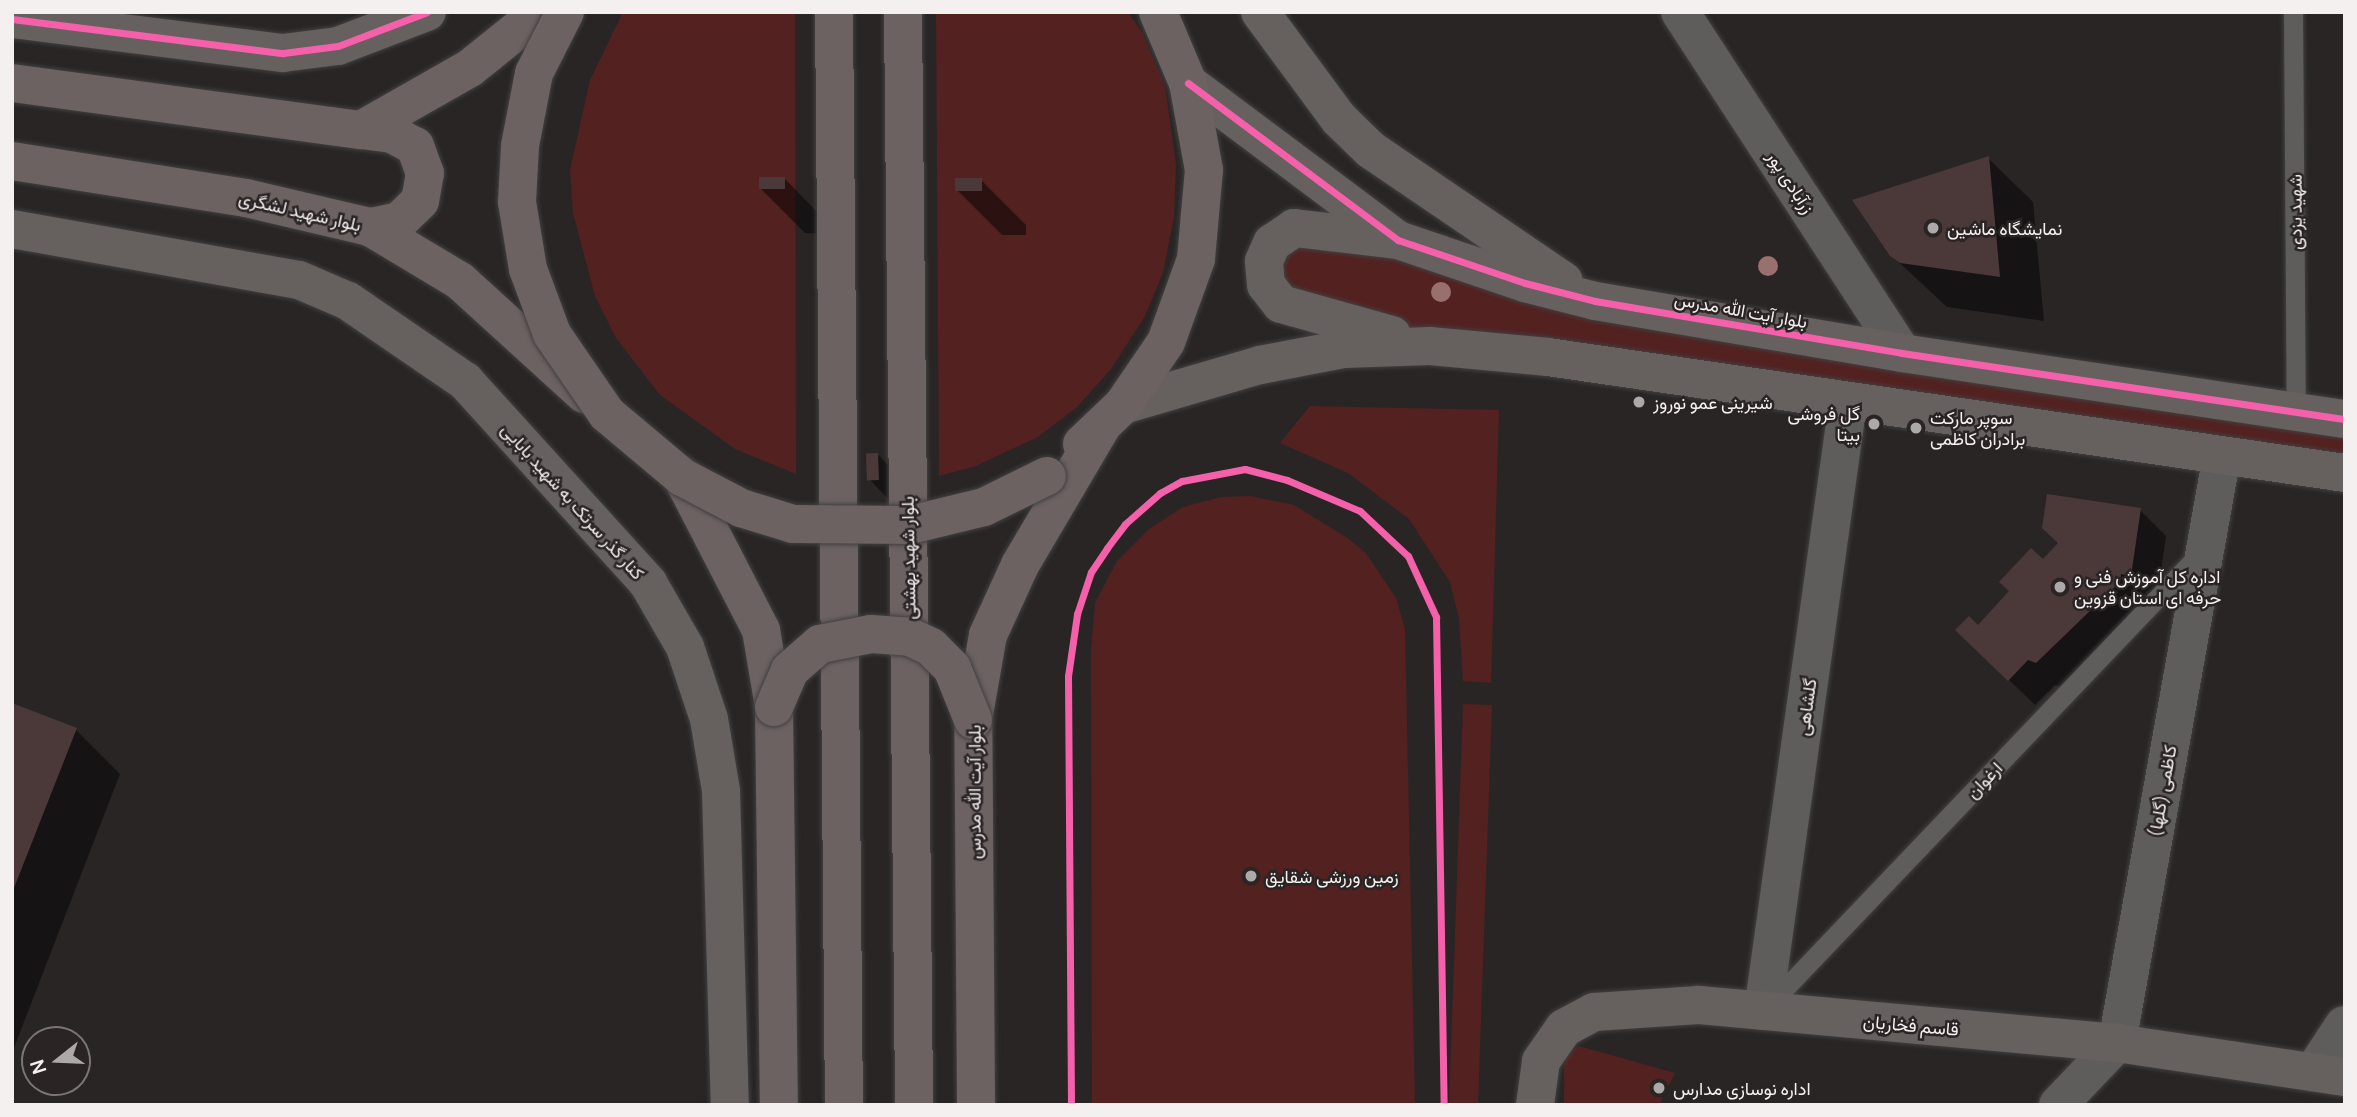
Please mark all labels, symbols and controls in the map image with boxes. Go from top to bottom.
street label: زرآبادی پور [1763,146,1819,218]
street label: شهید یزدی [2284,174,2306,250]
street label: بلوار شهید لشگری [237,186,363,236]
place label: نمایشگاه ماشین [1947,217,2062,239]
marker: نمایشگاه ماشین [1925,220,1941,236]
street label: بلوار آیت الله مدرس [1673,288,1809,332]
place label: شیرینی عمو نوروز [1653,391,1773,413]
marker: شیرینی عمو نوروز [1631,394,1647,410]
place label: گل فروشی بیتا [1788,403,1860,446]
place label: سوپر مارکت برادران کاظمی [1930,407,2025,450]
marker: گل فروشی بیتا [1866,416,1882,432]
street label: کنار گذر سرتک به شهید بابایی [497,418,649,584]
marker: سوپر مارکت برادران کاظمی [1908,420,1924,436]
street label: بلوار شهید بهشتی [896,496,920,620]
place label: اداره کل آموزش فنی و حرفه ای استان قزوین [2074,566,2221,608]
marker: اداره کل آموزش فنی و حرفه ای استان قزوین [2052,579,2068,595]
street label: گلشاهی [1791,677,1821,737]
street label: بلوار آیت الله مدرس [963,725,985,859]
street label: کاظمی (گلها) [2143,743,2181,839]
street label: ارغوان [1961,757,2007,803]
place label: زمین ورزشی شقایق [1265,865,1399,887]
marker: زمین ورزشی شقایق [1243,868,1259,884]
street label: قاسم فخاریان [1862,1010,1960,1040]
north arrow [21,1026,91,1096]
text: N [23,1056,52,1077]
place label: اداره نوسازی مدارس [1673,1077,1811,1099]
marker: اداره نوسازی مدارس [1651,1080,1667,1096]

